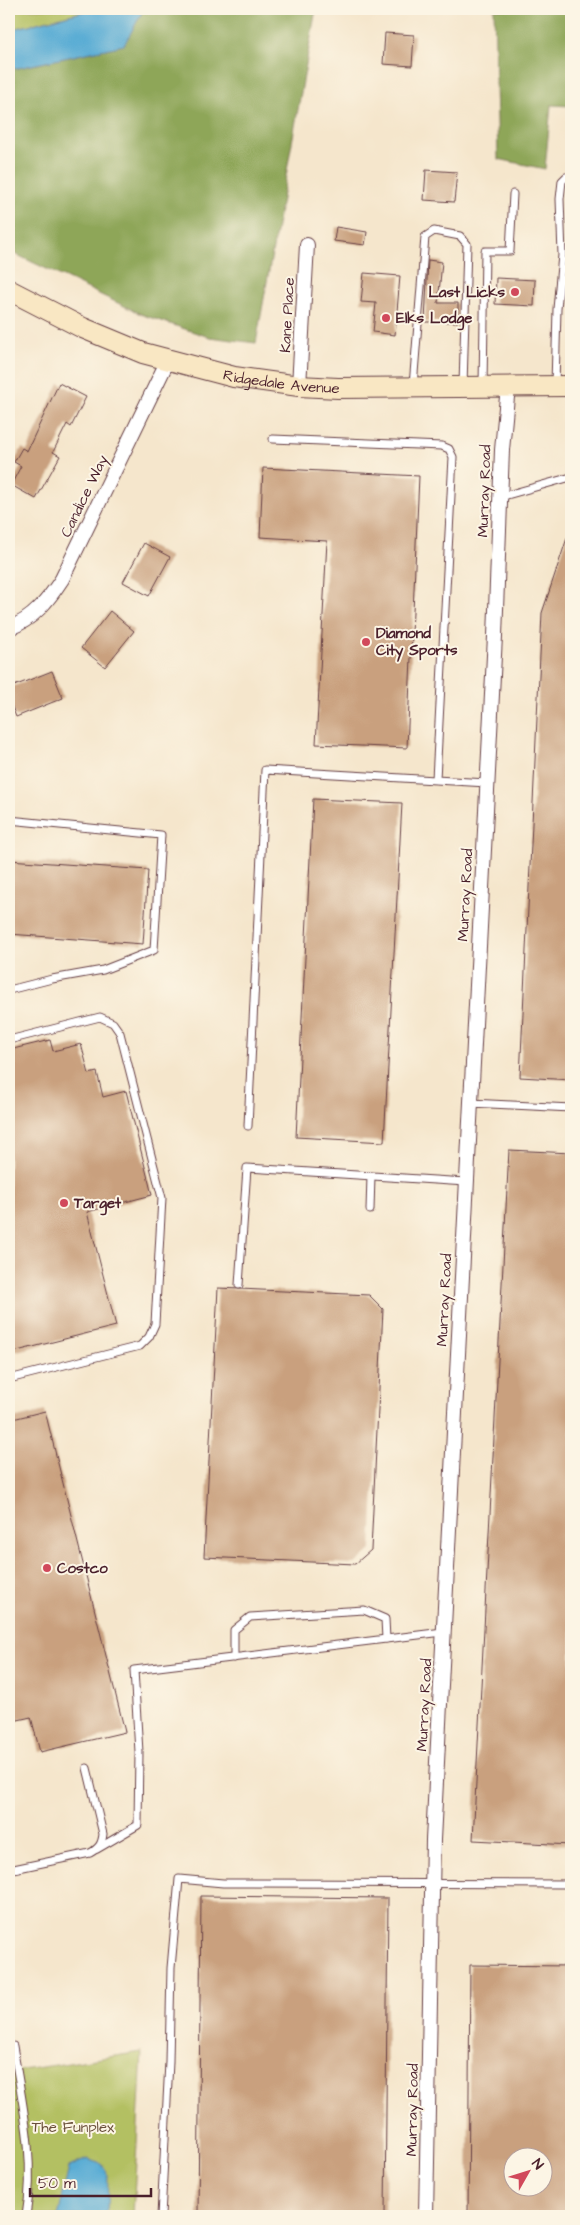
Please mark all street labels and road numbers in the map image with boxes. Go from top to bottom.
street label: Kane Place [275,277,300,353]
street label: Ridgedale Avenue [221,365,340,399]
street label: Murray Road [472,444,498,538]
street label: Candice Way [55,451,114,541]
street label: Murray Road [453,848,479,942]
street label: Murray Road [432,1253,458,1347]
street label: Murray Road [412,1658,438,1752]
street label: Murray Road [401,2063,425,2157]

